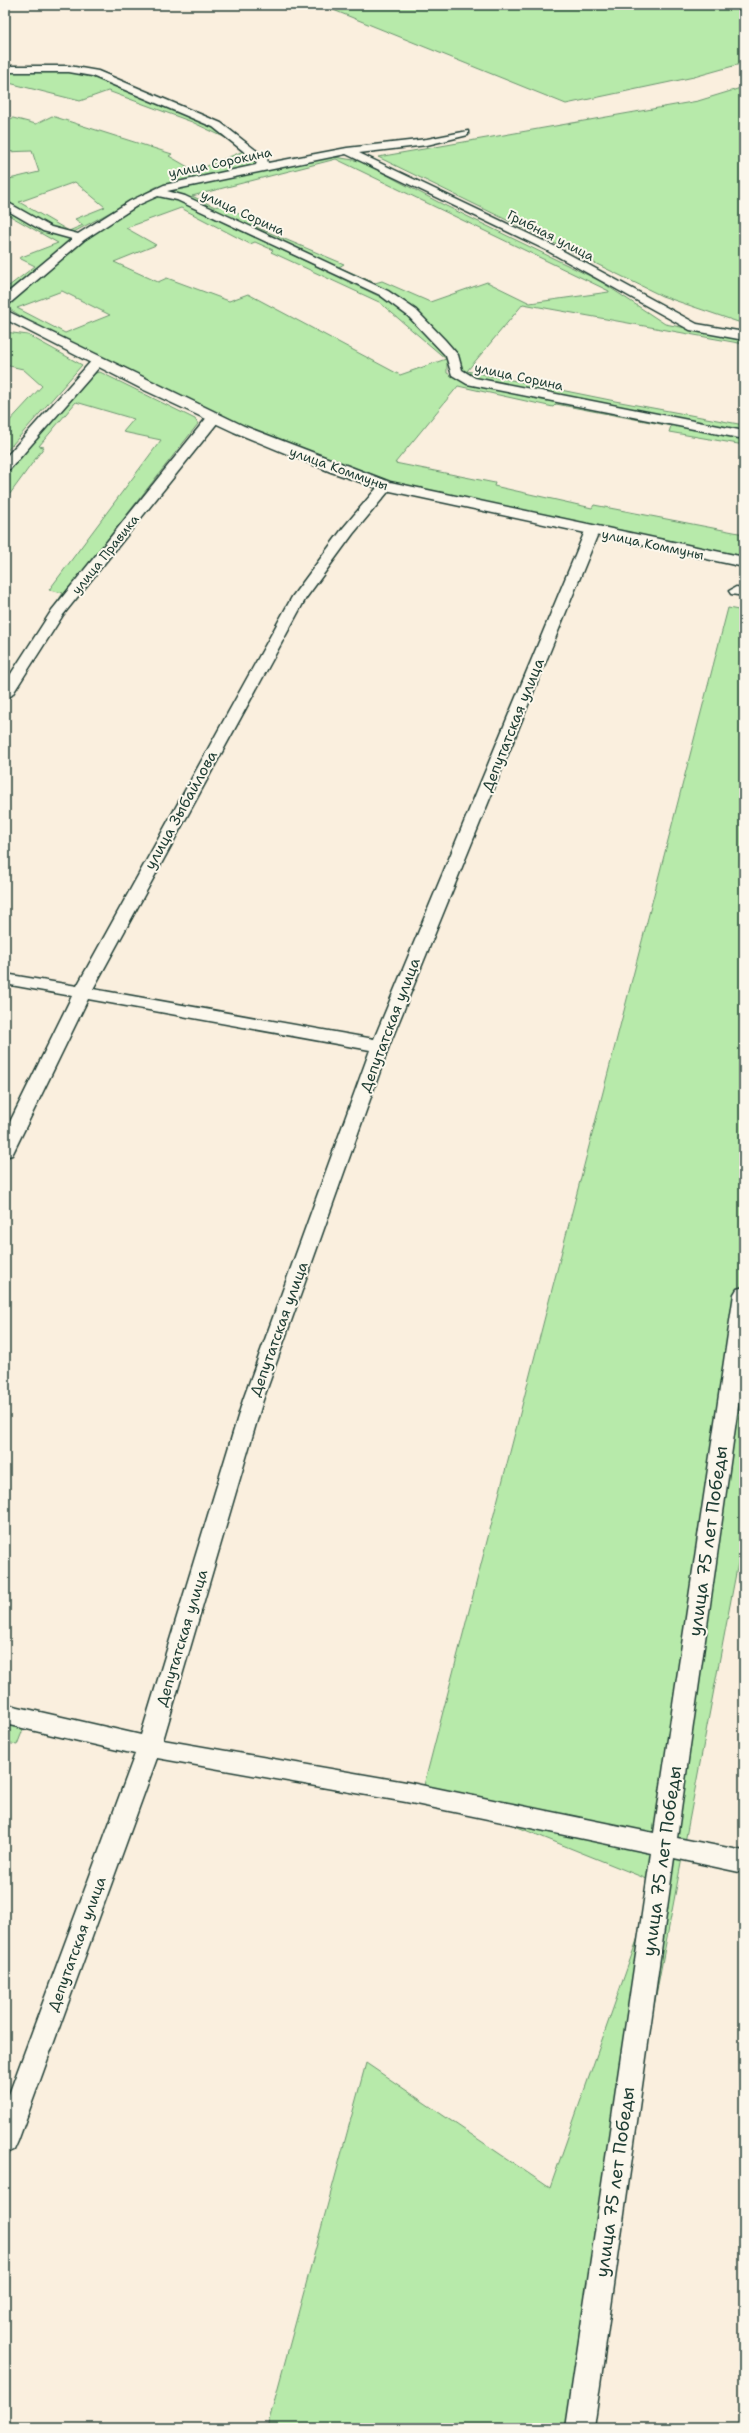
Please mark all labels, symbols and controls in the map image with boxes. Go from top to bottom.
street label: улица Сорокина [167,143,273,182]
street label: улица Сорина [198,186,287,239]
street label: Грибная улица [504,206,597,265]
street label: улица Сорина [473,359,565,394]
street label: улица Коммуны [287,443,391,494]
street label: улица Правика [68,511,143,598]
street label: улица Коммуны [600,525,706,564]
street label: Депутатская улица [477,655,549,795]
street label: улица Зыбайлова [140,746,222,873]
street label: Депутатская улица [355,954,425,1095]
street label: Депутатская улица [245,1258,313,1399]
street label: улица 75 лет Победы [683,1444,733,1638]
street label: Депутатская улица [152,1566,213,1709]
street label: улица 75 лет Победы [637,1764,687,1958]
street label: Депутатская улица [43,1873,111,2014]
street label: улица 75 лет Победы [590,2085,640,2279]

